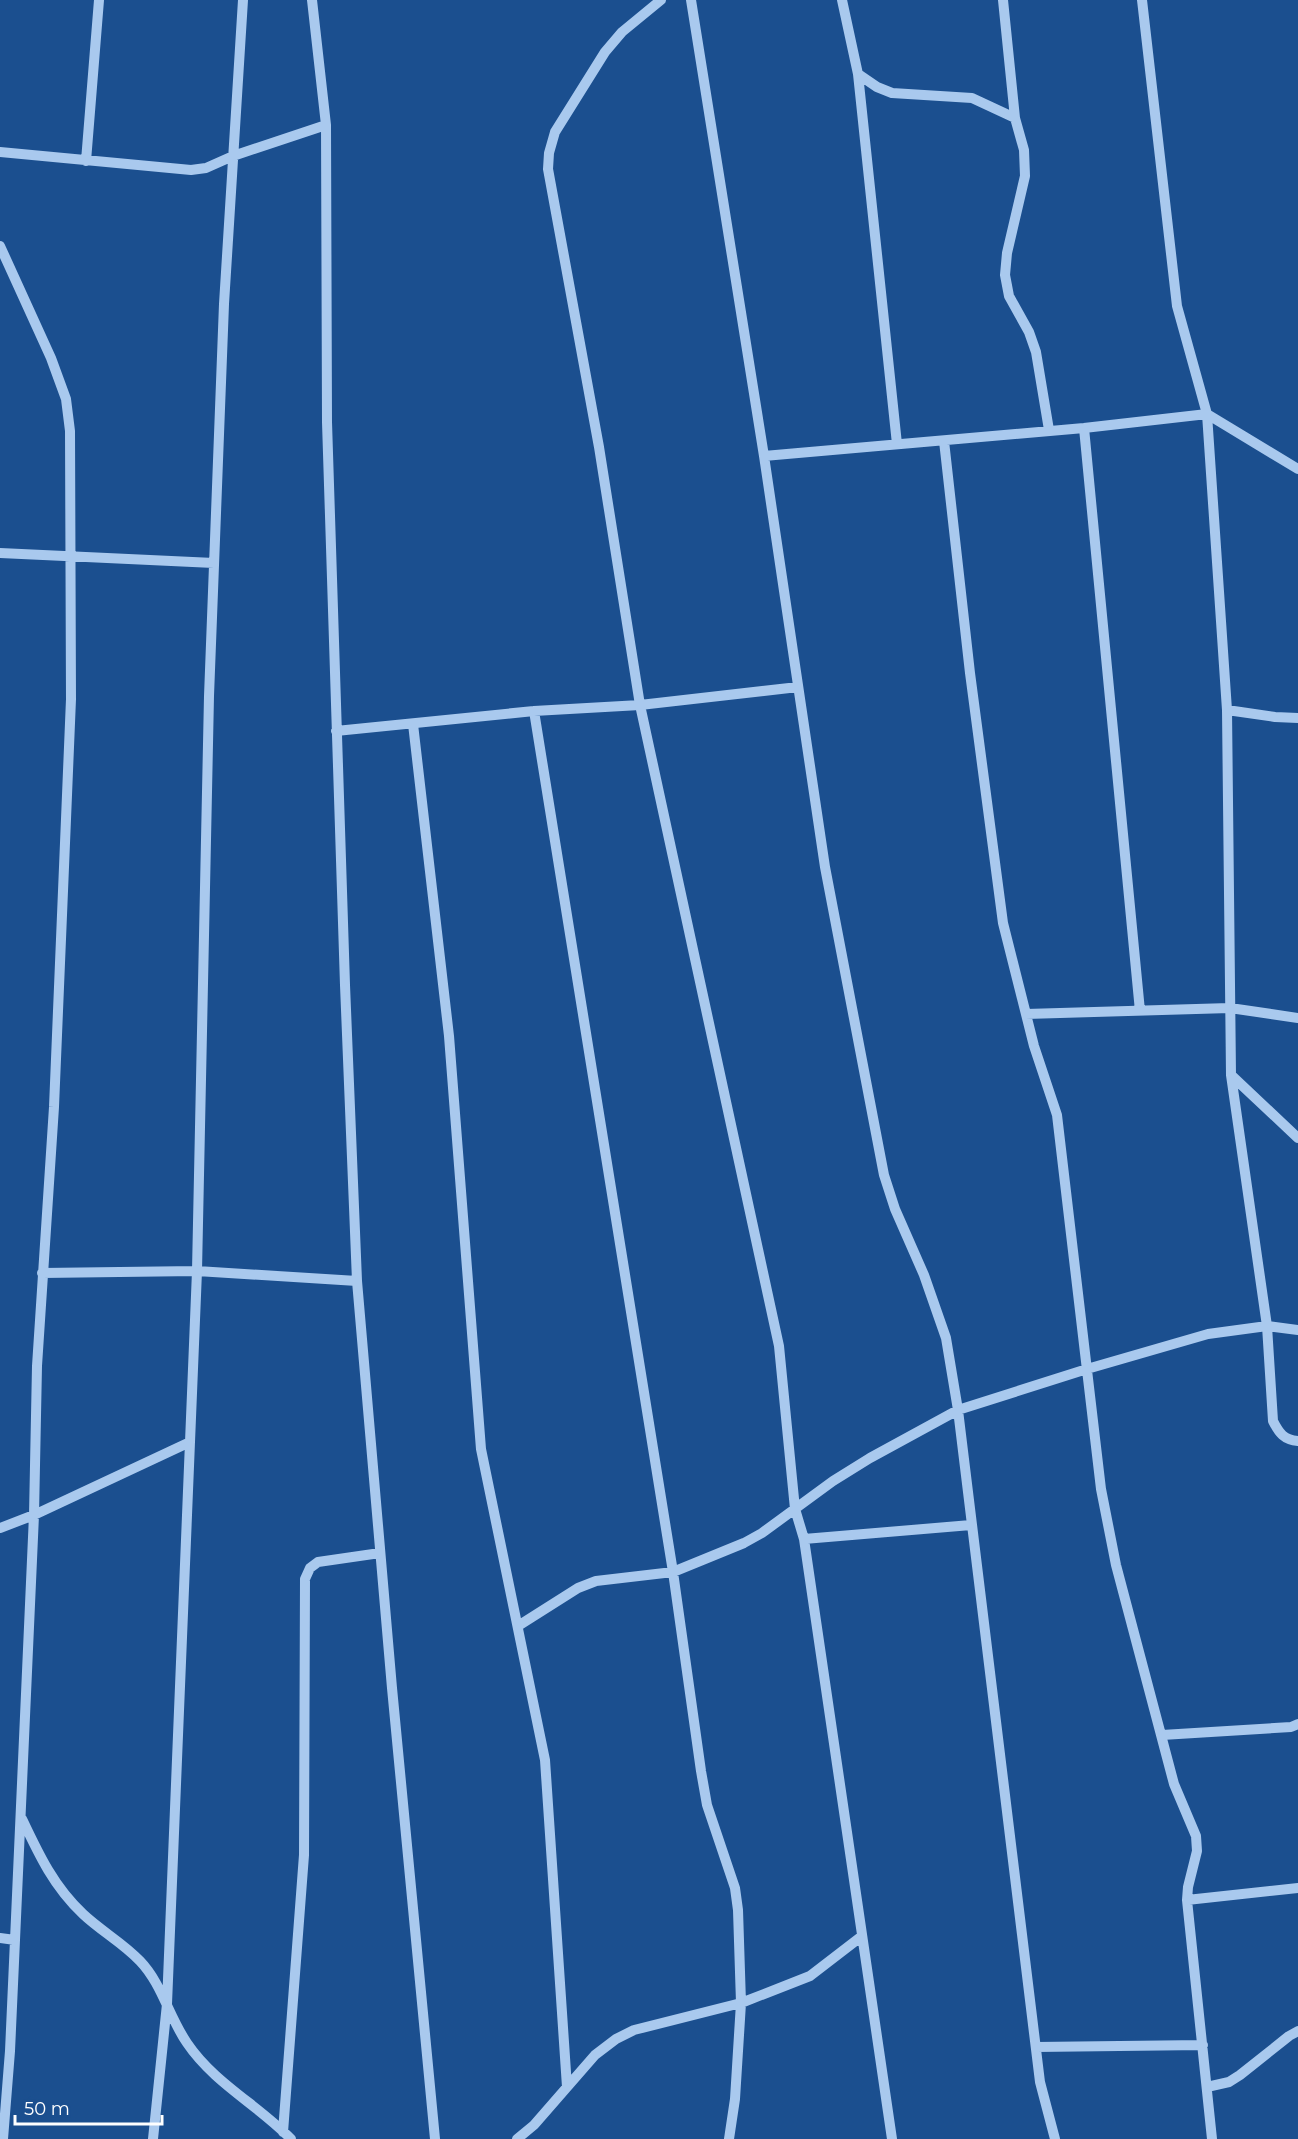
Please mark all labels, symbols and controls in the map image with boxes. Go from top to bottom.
scale bar [15,2088,162,2126]
text: 50 m [24,2098,70,2120]

